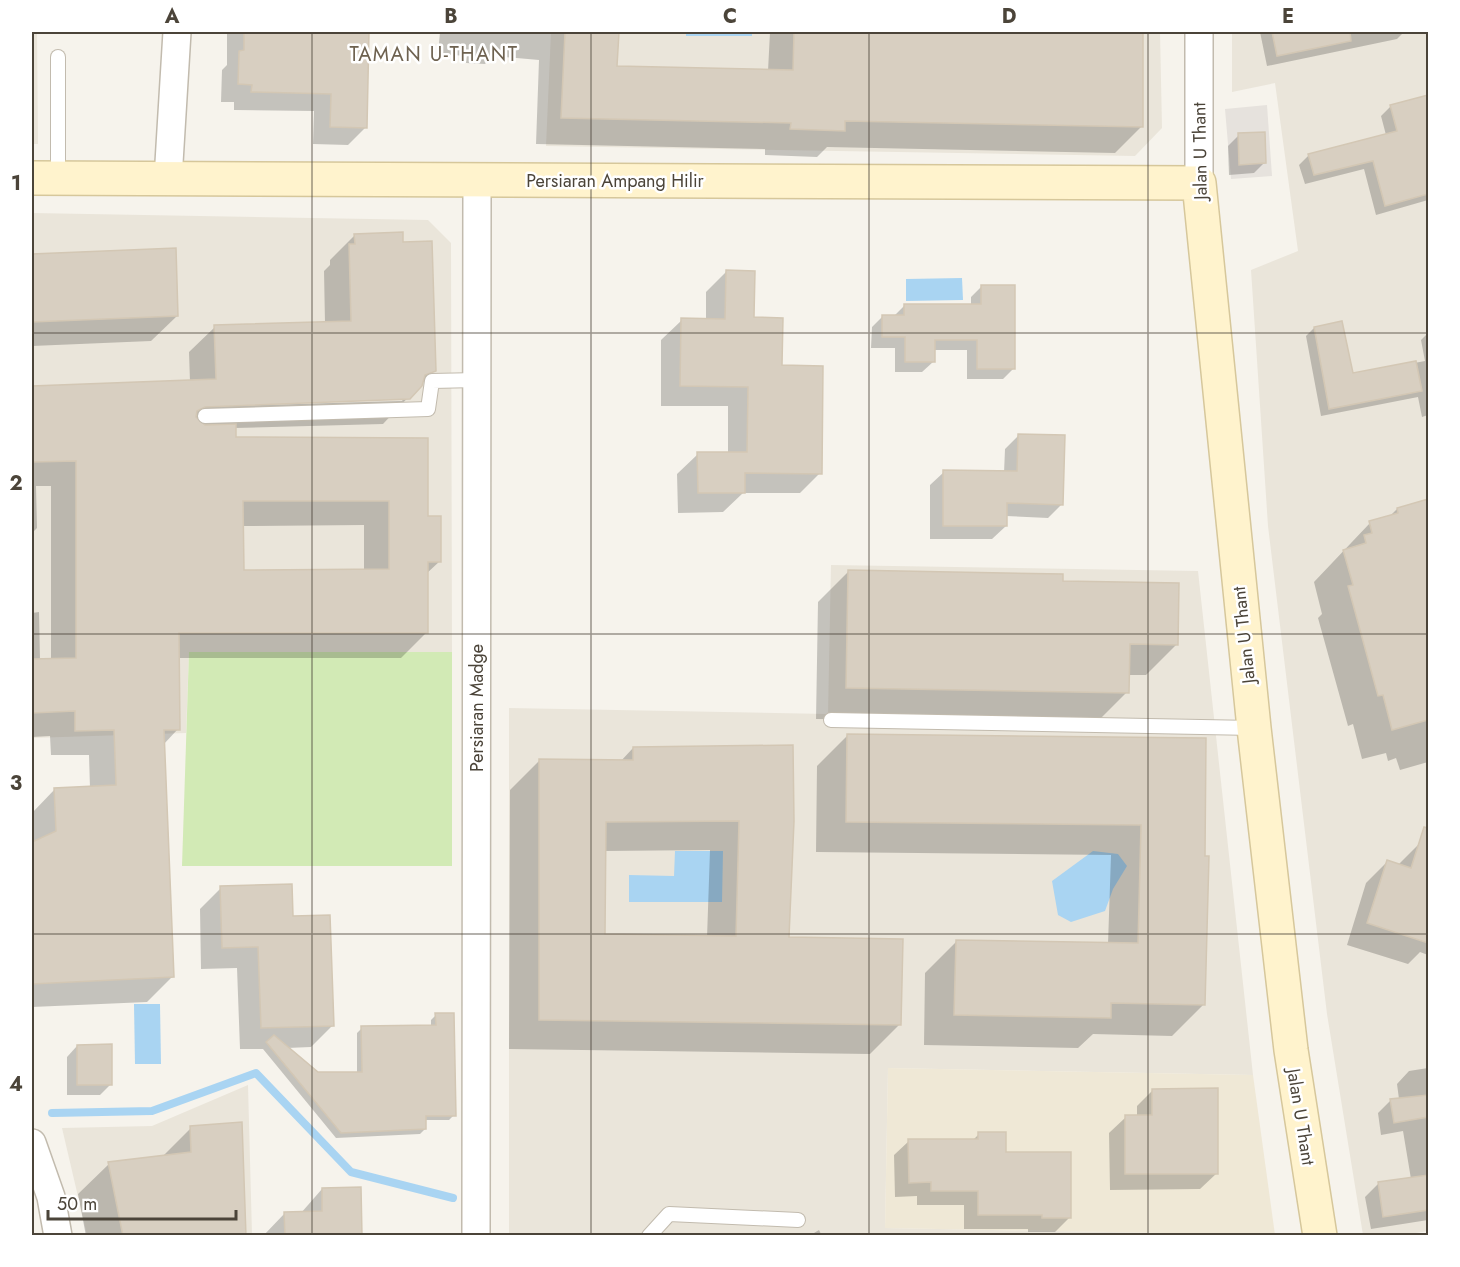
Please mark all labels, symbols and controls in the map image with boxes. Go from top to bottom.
text: A [164,2,180,31]
text: B [444,2,458,31]
text: C [723,2,737,31]
text: D [1002,2,1016,31]
text: E [1282,2,1294,31]
district label: TAMAN U-THANT [349,40,519,69]
street label: Jalan U Thant [1186,101,1214,202]
street label: Persiaran Ampang Hilir [526,168,705,194]
text: 1 [11,169,21,198]
text: 2 [9,469,23,498]
street label: Jalan U Thant [1226,584,1262,687]
street label: Persiaran Madge [464,644,490,772]
text: 3 [10,769,22,798]
street label: Jalan U Thant [1280,1065,1322,1168]
text: 4 [9,1070,23,1099]
scale bar [48,1183,236,1221]
text: 50 m [57,1191,97,1217]

